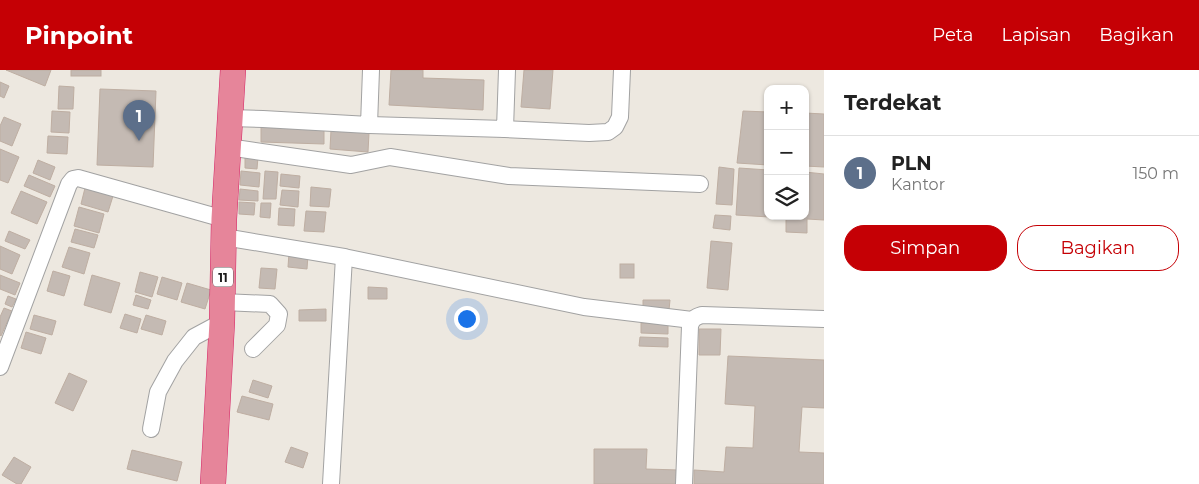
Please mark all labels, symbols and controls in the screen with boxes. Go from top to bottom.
text: Pinpoint [25,21,133,50]
text: Peta [932,24,973,46]
text: Lapisan [1001,24,1071,46]
text: Bagikan [1099,24,1174,46]
map controls [764,85,809,220]
button: + [764,85,809,130]
text: Terdekat [844,90,941,115]
pin: 1 [123,100,155,141]
button: − [764,130,809,175]
text: PLN [891,152,932,175]
text: 1 [857,164,863,183]
text: 150 m [1132,164,1179,183]
button: layers [764,175,809,220]
text: Kantor [891,175,945,194]
button: Simpan [844,225,1007,271]
button: Bagikan [1017,225,1179,271]
road number: 11 [213,268,233,286]
your location [454,306,480,332]

